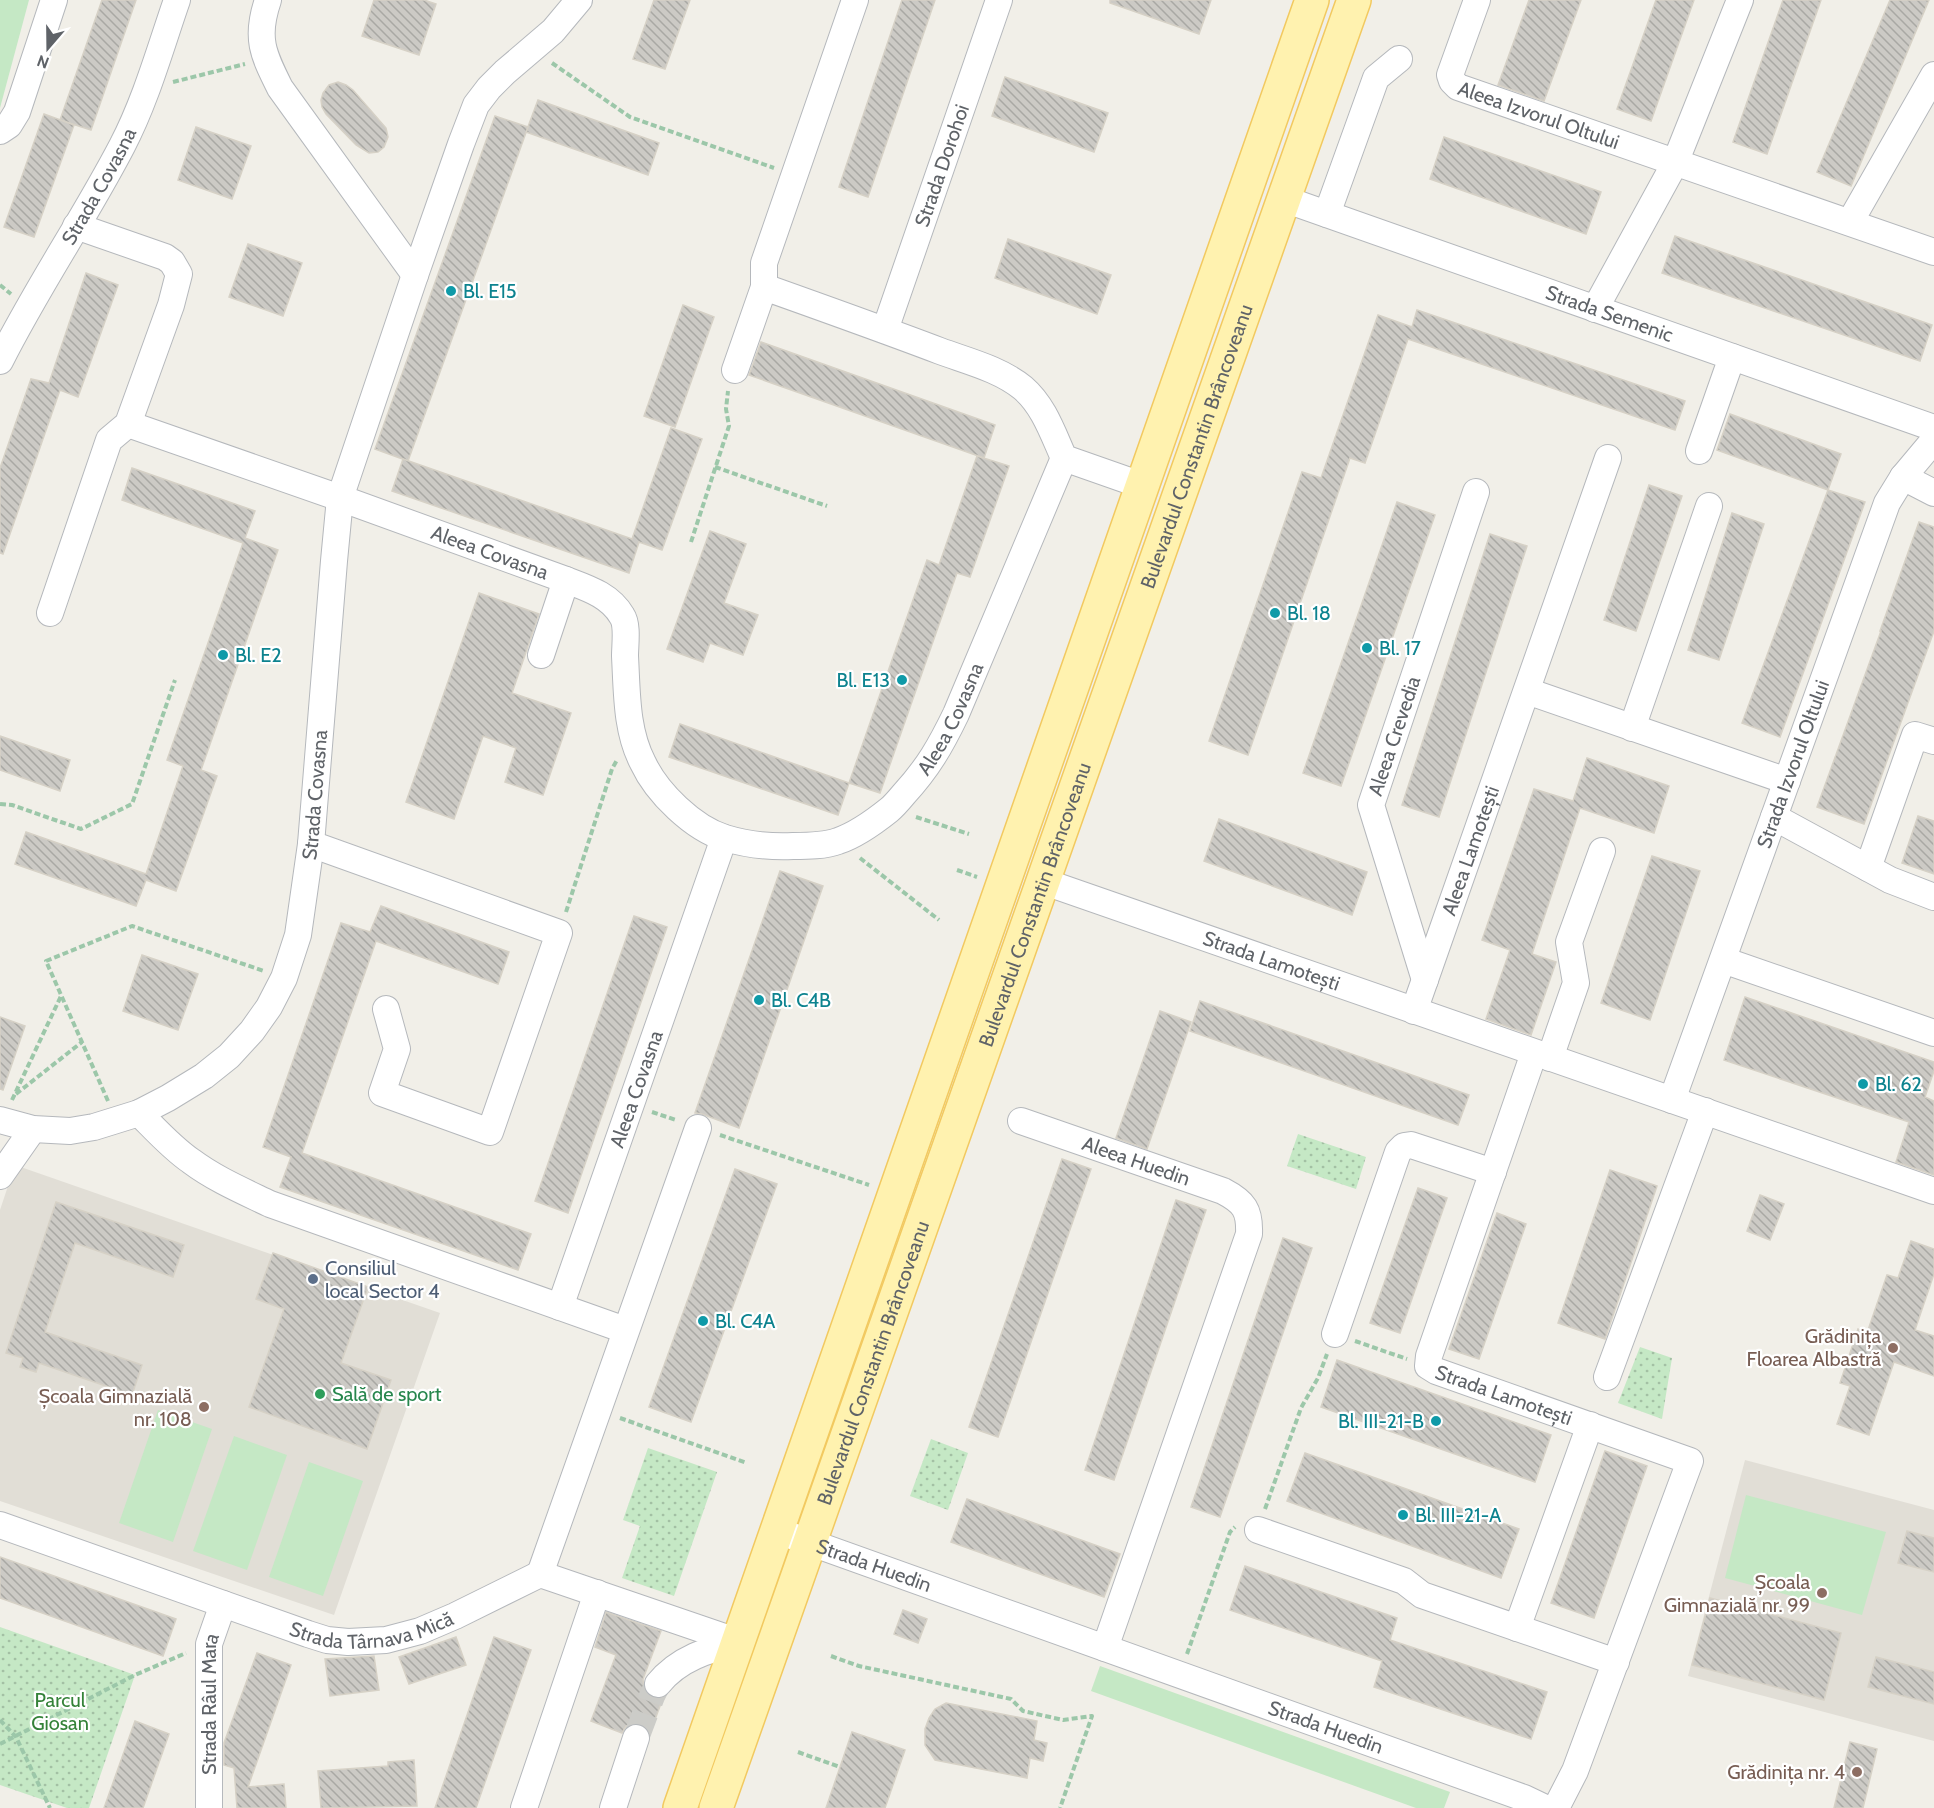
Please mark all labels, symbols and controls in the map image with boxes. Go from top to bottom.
north arrow [18,18,78,78]
text: N [34,51,52,72]
street label: Aleea Izvorul Oltului [1455,76,1623,154]
street label: Strada Dorohoi [910,101,974,230]
street label: Strada Covasna [56,123,141,249]
place label: Bl. E15 [463,279,517,303]
street label: Strada Semenic [1542,280,1676,347]
marker: Bl. E15 [444,284,458,298]
street label: Bulevardul Constantin Brâncoveanu [1135,301,1258,592]
street label: Aleea Covasna [428,520,552,585]
place label: Bl. 18 [1287,601,1331,625]
marker: Bl. 18 [1268,606,1282,620]
place label: Bl. 17 [1379,636,1421,660]
marker: Bl. 17 [1360,641,1374,655]
place label: Bl. E2 [235,643,282,667]
marker: Bl. E2 [216,648,230,662]
street label: Aleea Covasna [912,659,988,780]
place label: Bl. E13 [836,668,890,692]
marker: Bl. E13 [895,673,909,687]
street label: Aleea Crevedia [1363,673,1426,799]
street label: Strada Izvorul Oltului [1752,677,1834,851]
street label: Strada Covasna [297,729,332,862]
street label: Bulevardul Constantin Brâncoveanu [974,759,1096,1050]
street label: Aleea Lamotești [1436,783,1504,919]
street label: Strada Lamotești [1200,926,1343,996]
place label: Bl. C4B [771,988,831,1012]
marker: Bl. C4B [752,993,766,1007]
street label: Aleea Covasna [605,1027,668,1151]
place label: Bl. 62 [1875,1072,1922,1096]
marker: Bl. 62 [1856,1077,1870,1091]
street label: Aleea Huedin [1079,1131,1193,1191]
street label: Bulevardul Constantin Brâncoveanu [812,1218,934,1508]
place label: Consiliul local Sector 4 [325,1256,440,1303]
marker: Consiliul local Sector 4 [306,1272,320,1286]
place label: Bl. C4A [715,1309,776,1333]
marker: Bl. C4A [696,1314,710,1328]
place label: Grădinița Floarea Albastră [1747,1324,1881,1371]
marker: Grădinița Floarea Albastră [1886,1341,1900,1355]
street label: Strada Lamotești [1432,1360,1575,1430]
place label: Sală de sport [332,1382,442,1406]
place label: Școala Gimnazială nr. 108 [39,1384,192,1431]
marker: Sală de sport [313,1387,327,1401]
marker: Școala Gimnazială nr. 108 [197,1400,211,1414]
place label: Bl. III-21-B [1338,1409,1424,1433]
marker: Bl. III-21-B [1429,1414,1443,1428]
place label: Bl. III-21-A [1415,1503,1502,1527]
marker: Bl. III-21-A [1396,1508,1410,1522]
street label: Strada Huedin [813,1534,935,1597]
place label: Școala Gimnazială nr. 99 [1664,1570,1810,1617]
marker: Școala Gimnazială nr. 99 [1815,1586,1829,1600]
street label: Strada Târnava Mică [286,1606,457,1654]
street label: Strada Râul Mara [197,1629,224,1775]
park label: Parcul Giosan [31,1688,89,1735]
street label: Strada Huedin [1265,1695,1387,1759]
place label: Grădinița nr. 4 [1727,1760,1845,1785]
marker: Grădinița nr. 4 [1850,1765,1864,1779]

